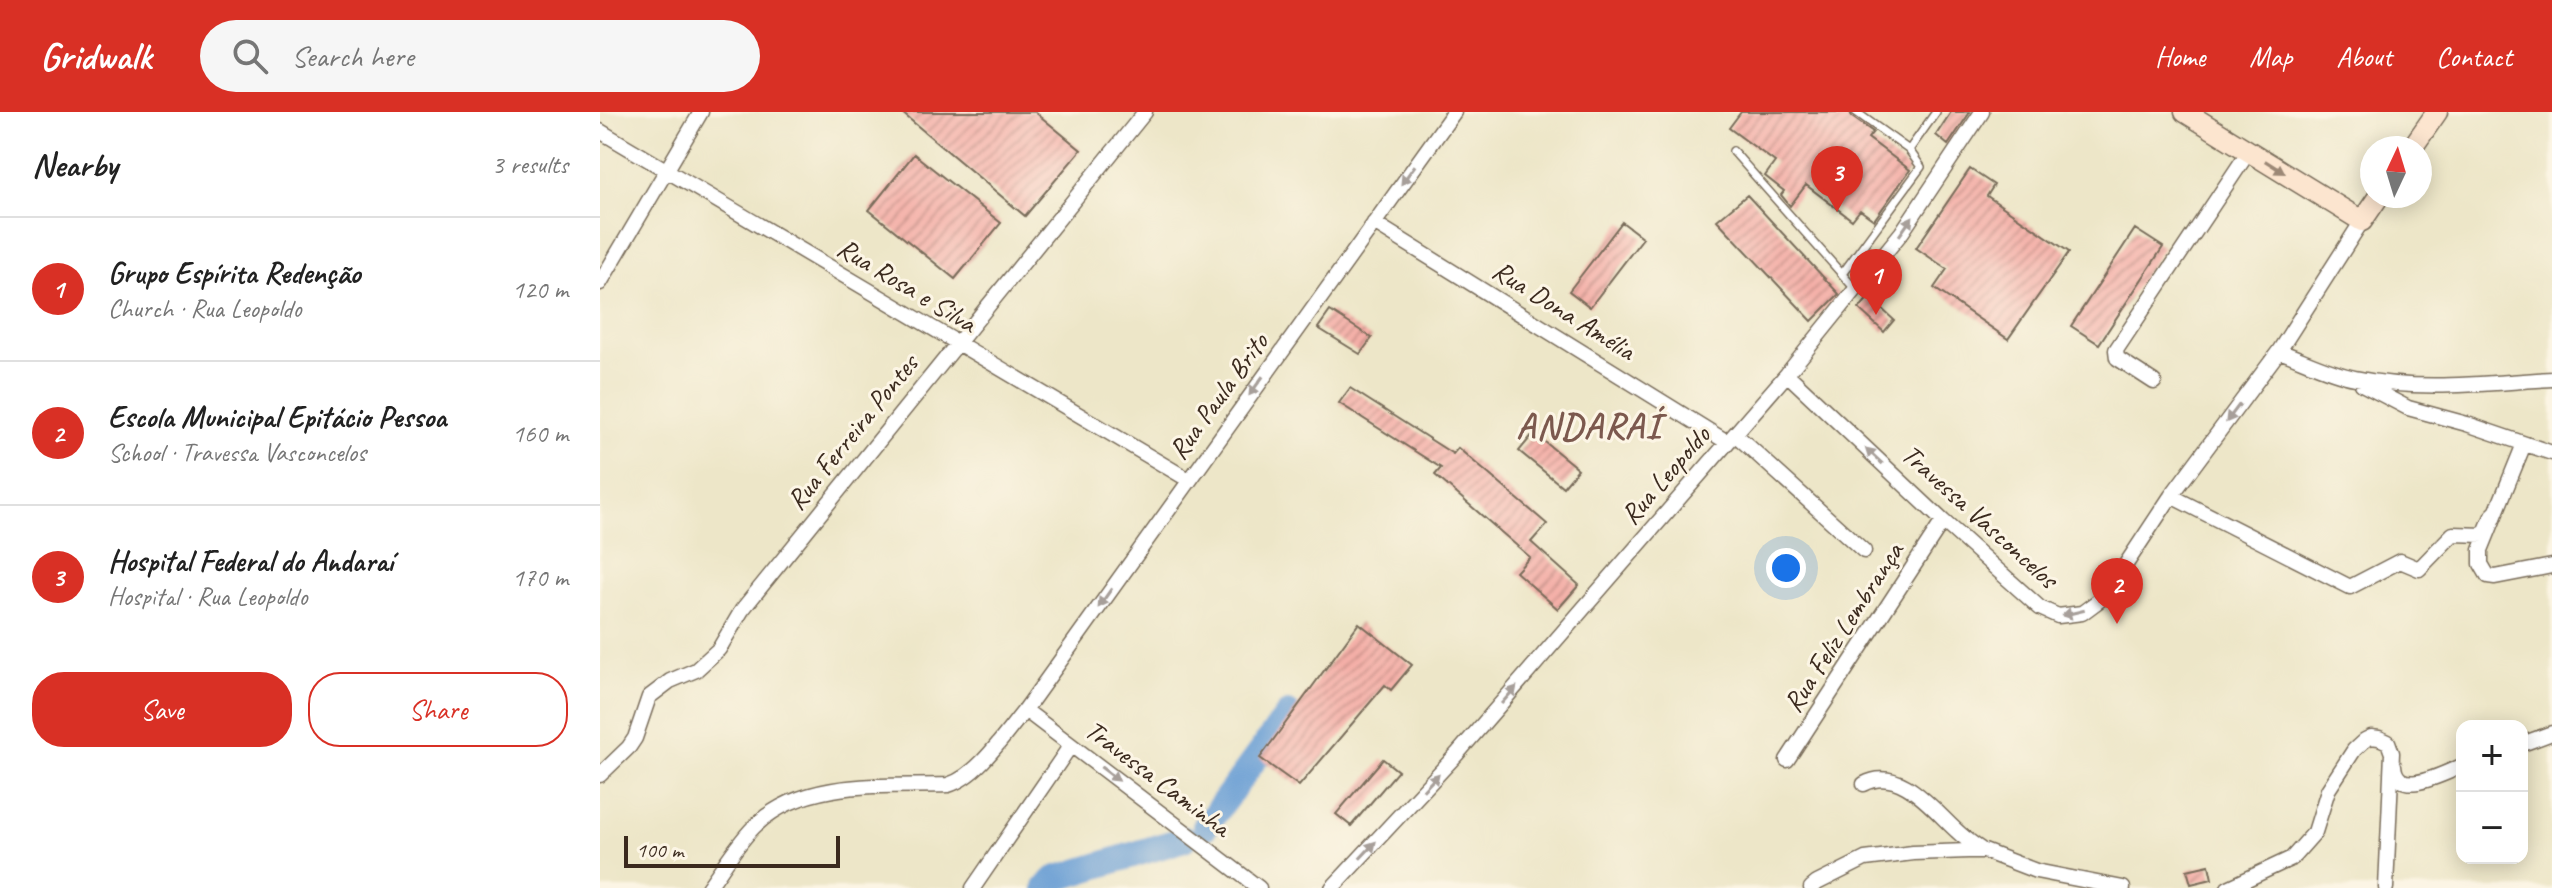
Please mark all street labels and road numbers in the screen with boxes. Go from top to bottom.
street label: Rua Rosa e Silva [831,230,984,341]
street label: Rua Dona Amélia [1486,252,1643,369]
street label: Rua Paula Brito [1160,324,1277,466]
street label: Rua Ferreira Pontes [779,345,927,517]
street label: Rua Leopoldo [1613,417,1719,532]
street label: Travessa Vasconcelos [1894,437,2067,597]
street label: Rua Feliz Lembrança [1775,534,1912,719]
street label: Travessa Caminha [1078,712,1240,846]

